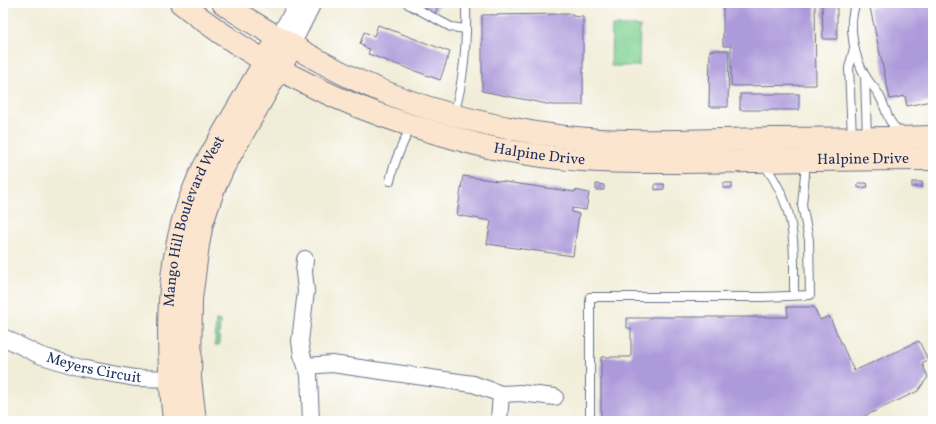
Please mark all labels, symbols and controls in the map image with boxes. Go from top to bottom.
street label: Mango Hill Boulevard West [159,132,230,308]
street label: Halpine Drive [492,138,586,171]
street label: Halpine Drive [817,149,909,170]
street label: Meyers Circuit [44,347,142,389]

